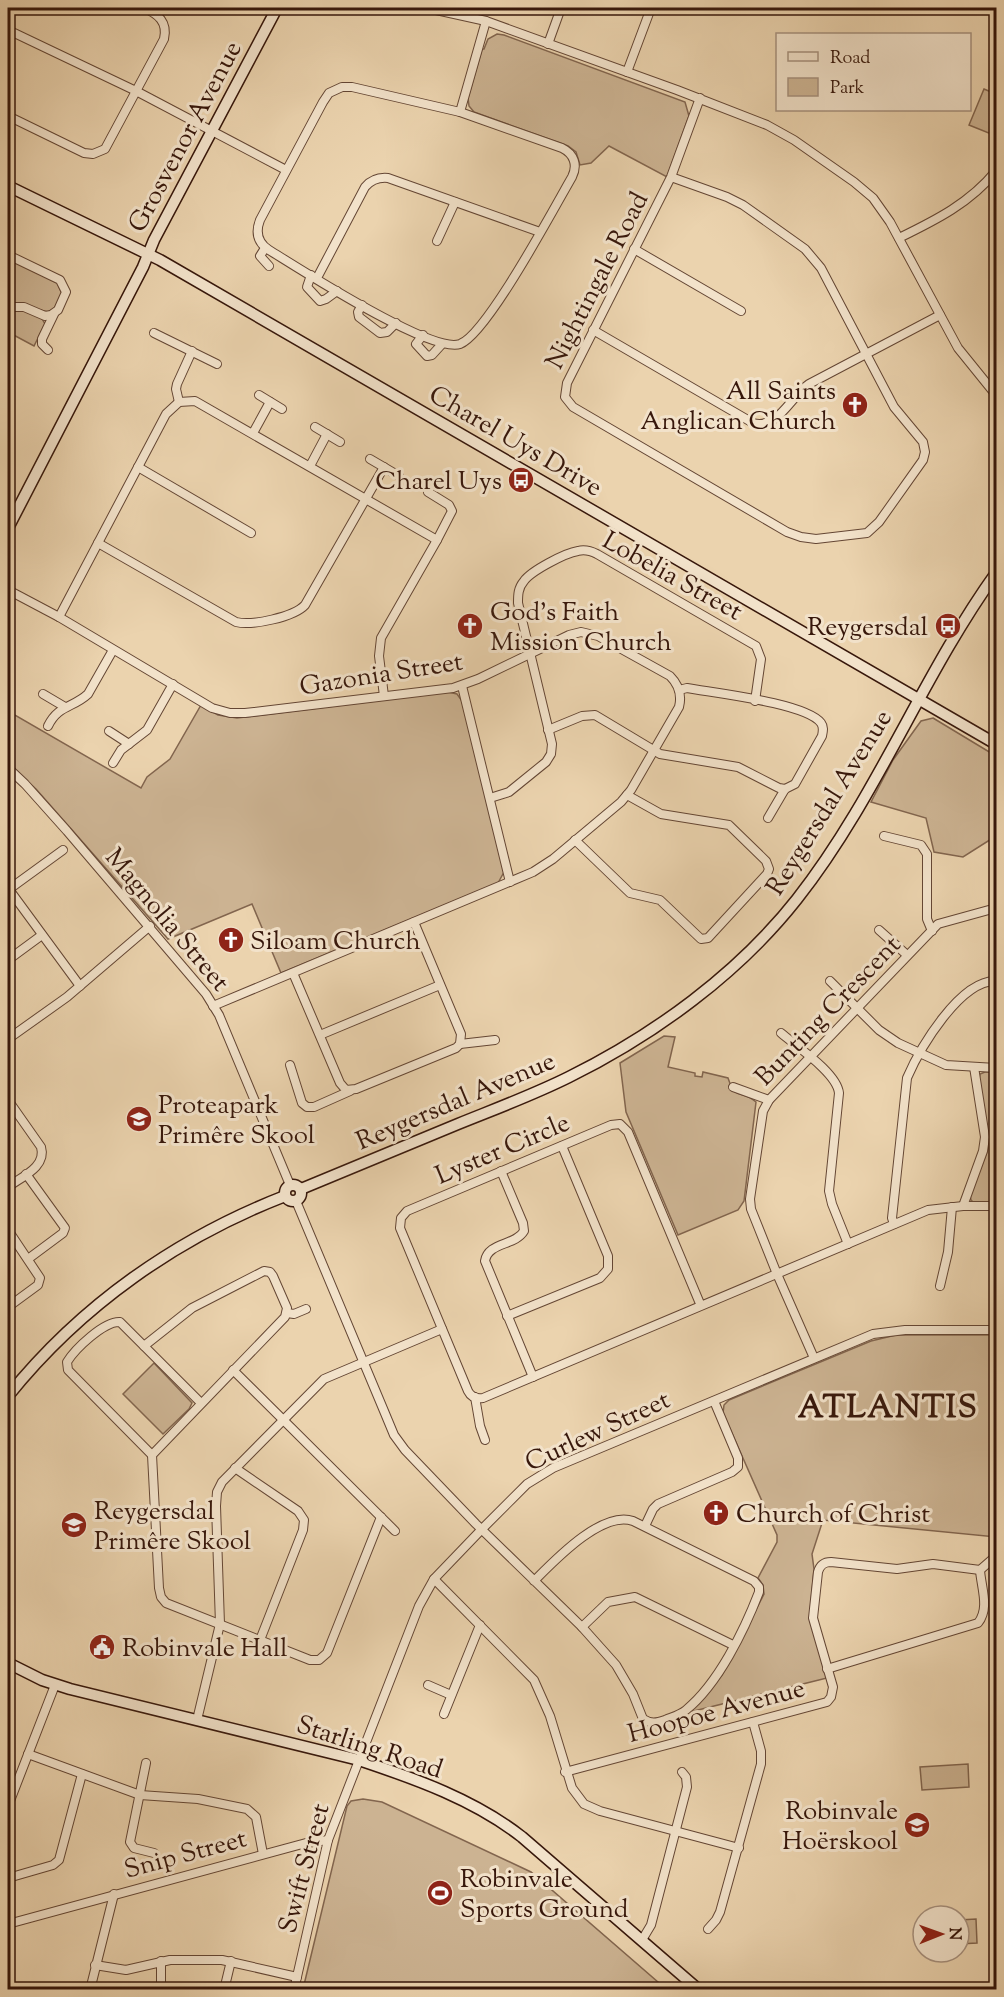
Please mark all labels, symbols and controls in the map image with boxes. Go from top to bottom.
legend [776,33,971,111]
street label: Grosvenor Avenue [120,35,252,239]
text: Road [830,46,870,72]
text: Park [830,76,865,102]
street label: Nightingale Road [538,186,659,376]
place label: All Saints Anglican Church [640,374,836,441]
street label: Charel Uys Drive [424,378,608,502]
church icon: All Saints Anglican Church [840,390,870,420]
place label: Charel Uys [375,464,502,496]
bus stop icon: Charel Uys [506,465,536,495]
street label: Lobelia Street [595,523,749,631]
place label: God's Faith Mission Church [490,595,672,662]
place label: Reygersdal [807,610,928,647]
church icon: God's Faith Mission Church [455,611,485,641]
bus stop icon: Reygersdal [933,611,963,641]
street label: Gazonia Street [297,644,466,707]
street label: Reygersdal Avenue [758,703,902,903]
street label: Magnolia Street [95,841,237,1000]
place label: Siloam Church [250,924,421,961]
church icon: Siloam Church [216,925,246,955]
street label: Bunting Crescent [747,928,910,1095]
street label: Reygersdal Avenue [351,1044,561,1161]
place label: Proteapark Primêre Skool [158,1088,315,1155]
school or university icon: Proteapark Primêre Skool [124,1104,154,1134]
street label: Lyster Circle [430,1105,576,1195]
street label: Curlew Street [520,1382,677,1482]
district label: ATLANTIS [798,1386,978,1432]
place label: Reygersdal Primêre Skool [94,1494,251,1561]
place label: Church of Christ [736,1497,930,1534]
church icon: Church of Christ [701,1498,731,1528]
school or university icon: Reygersdal Primêre Skool [59,1510,89,1540]
place label: Robinvale Hall [122,1631,287,1668]
public building icon: Robinvale Hall [87,1632,117,1662]
street label: Hoopoe Avenue [624,1671,809,1754]
street label: Starling Road [291,1707,448,1790]
place label: Robinvale Hoërskool [782,1794,898,1861]
street label: Swift Street [270,1800,341,1938]
school or university icon: Robinvale Hoërskool [902,1810,932,1840]
street label: Snip Street [120,1821,251,1889]
place label: Robinvale Sports Ground [460,1862,629,1929]
sports icon: Robinvale Sports Ground [425,1878,455,1908]
north arrow [911,1904,971,1964]
text: N [942,1927,965,1941]

